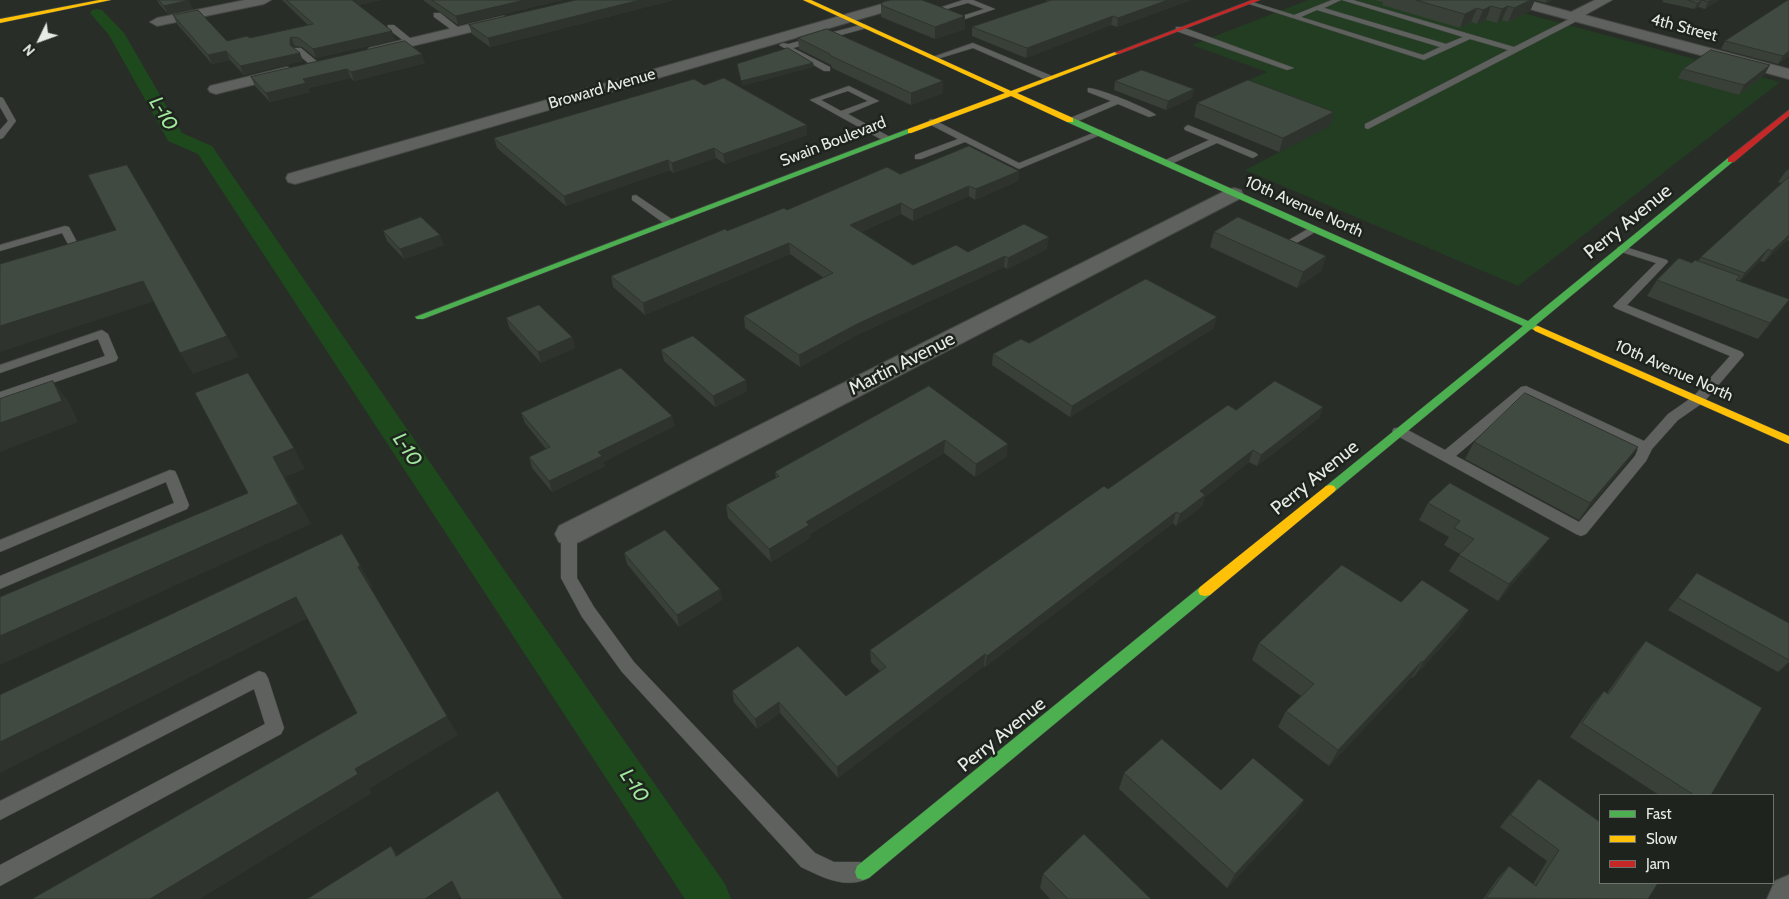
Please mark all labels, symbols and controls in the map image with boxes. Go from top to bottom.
street label: 4th Street [1649,10,1719,46]
north arrow [15,15,65,65]
text: N [19,40,39,60]
street label: Broward Avenue [546,65,658,113]
water label: L-10 [144,93,182,135]
street label: Swain Boulevard [777,113,889,171]
street label: 10th Avenue North [1242,172,1366,242]
street label: Perry Avenue [1579,180,1677,264]
street label: Martin Avenue [845,328,959,400]
street label: 10th Avenue North [1612,336,1736,406]
water label: L-10 [387,429,427,471]
street label: Perry Avenue [1266,436,1364,520]
street label: Perry Avenue [953,693,1051,777]
water label: L-10 [614,765,654,807]
legend [1599,794,1774,884]
text: Fast [1646,805,1671,823]
text: Slow [1646,830,1677,848]
text: Jam [1646,855,1670,873]

